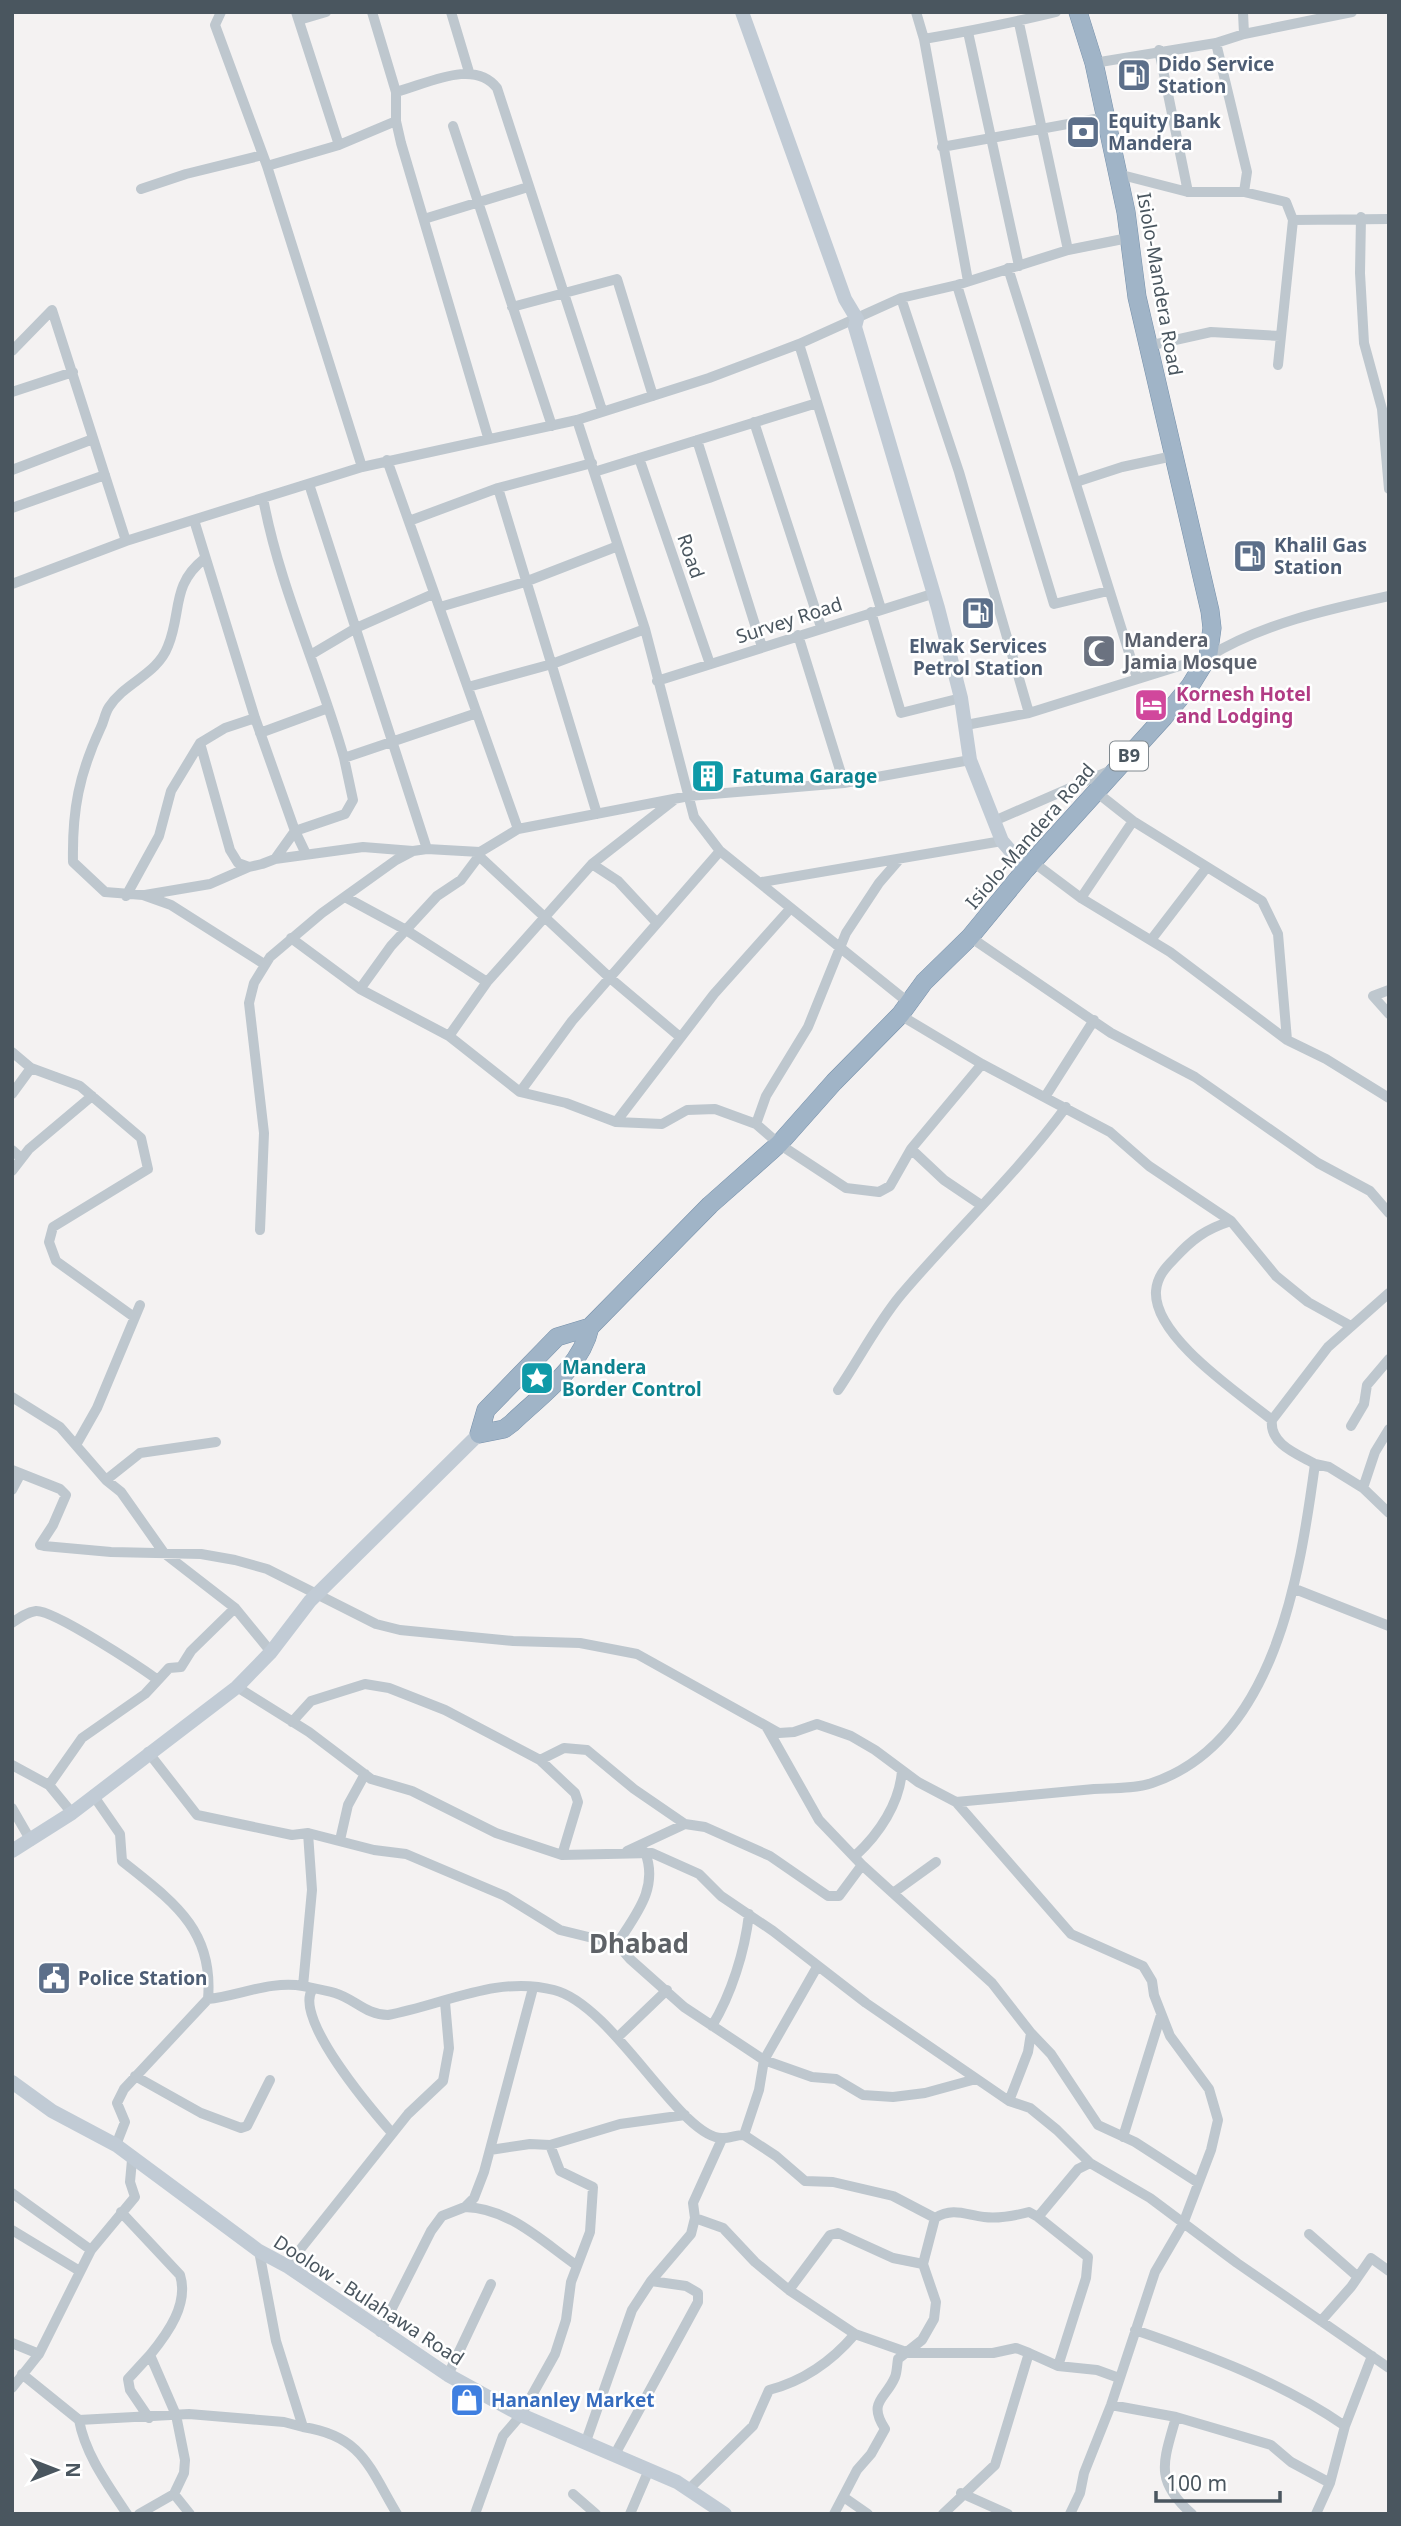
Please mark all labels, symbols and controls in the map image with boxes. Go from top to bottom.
place label: Dido Service Station [1158,51,1274,99]
fuel station icon: Dido Service Station [1115,56,1153,94]
place label: Equity Bank Mandera [1108,108,1221,156]
bank icon: Equity Bank Mandera [1064,113,1102,151]
street label: Isiolo-Mandera Road [1131,191,1189,377]
street label: Road [671,530,711,582]
place label: Khalil Gas Station [1274,532,1367,580]
fuel station icon: Khalil Gas Station [1231,537,1269,575]
street label: Survey Road [733,591,845,649]
fuel station icon: Elwak Services Petrol Station [959,594,997,632]
place label: Mandera Jamia Mosque [1122,627,1257,675]
mosque icon: Mandera Jamia Mosque [1080,632,1118,670]
place label: Elwak Services Petrol Station [909,633,1047,681]
place label: Kornesh Hotel and Lodging [1176,681,1311,729]
hotel icon: Kornesh Hotel and Lodging [1132,686,1170,724]
road number: B9 [1110,742,1148,770]
building icon: Fatuma Garage [689,757,727,795]
street label: Isiolo-Mandera Road [959,758,1101,914]
place label: Fatuma Garage [732,763,877,789]
place label: Mandera Border Control [562,1354,702,1402]
place icon: Mandera Border Control [518,1359,556,1397]
district label: Dhabad [589,1925,689,1961]
public building icon: Police Station [35,1959,73,1997]
place label: Police Station [78,1965,207,1991]
street label: Doolow - Bulahawa Road [269,2229,469,2371]
shop icon: Hananley Market [448,2381,486,2419]
place label: Hananley Market [491,2387,655,2413]
north arrow [21,2435,91,2505]
scale bar [1156,2460,1280,2504]
text: N [60,2462,86,2478]
text: 100 m [1166,2469,1227,2497]

